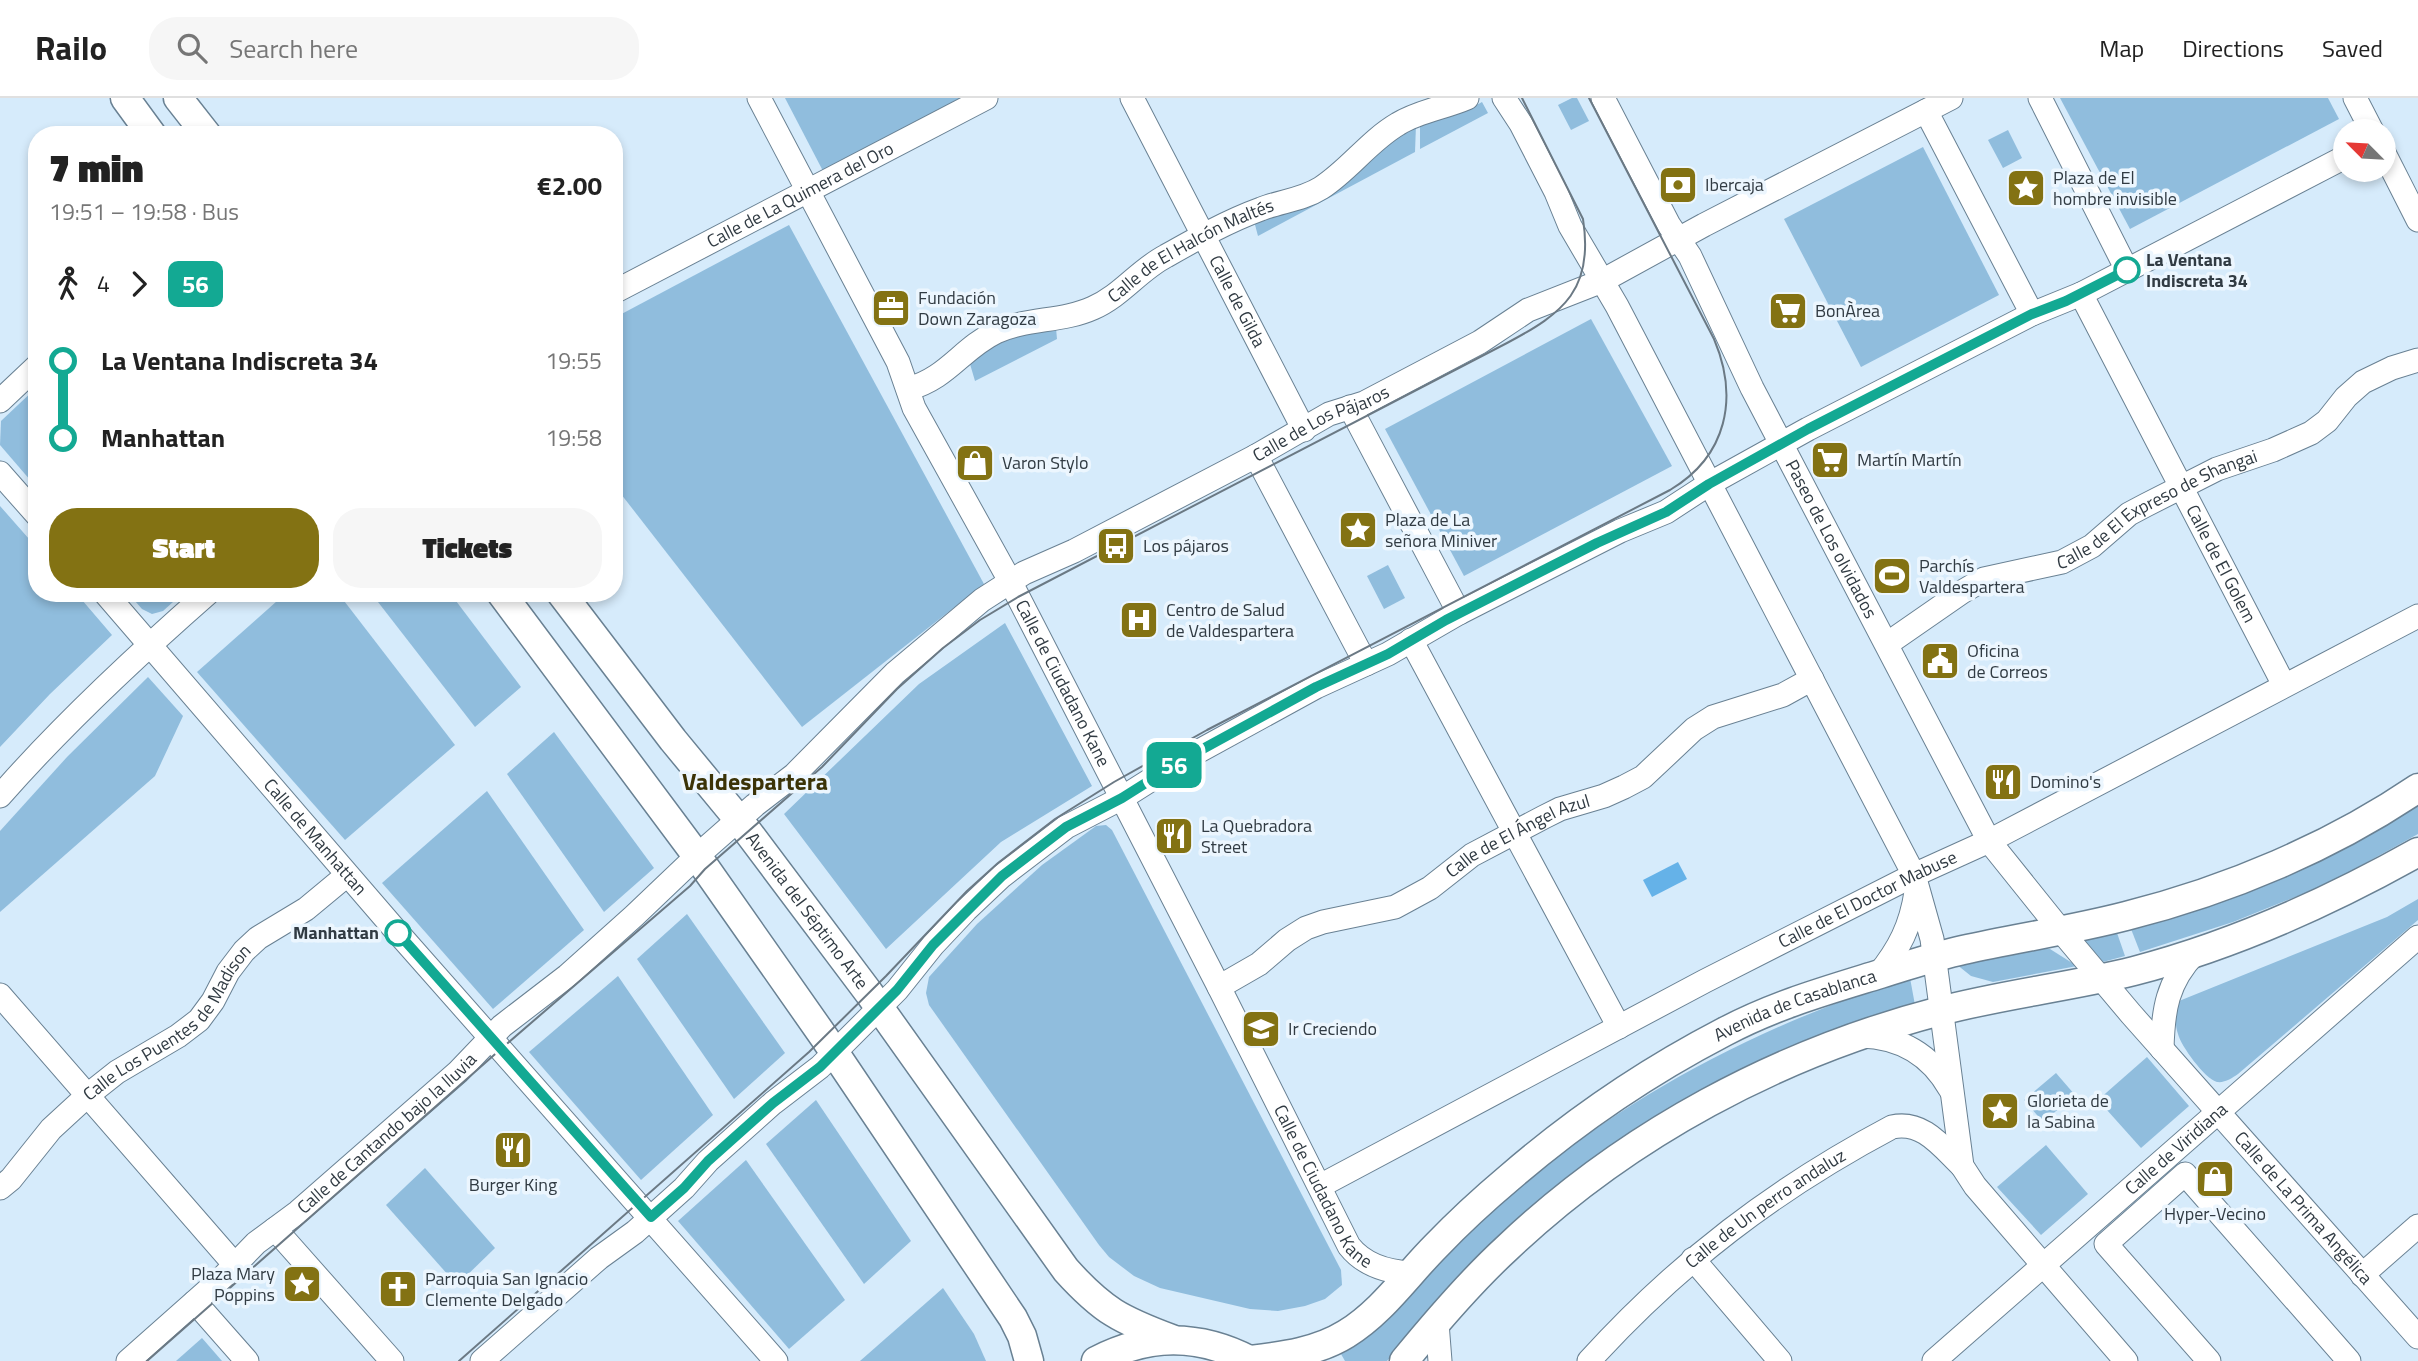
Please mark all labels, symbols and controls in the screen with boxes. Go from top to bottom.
search box [149,17,639,80]
text: Railo [35,23,107,73]
icon: search [173,29,211,67]
text: Search here [229,29,358,68]
text: Map [2099,30,2144,66]
text: Directions [2182,30,2284,66]
text: Saved [2322,30,2383,66]
north arrow [2333,119,2396,182]
map controls [2333,119,2396,182]
street label: Calle de La Quimera del Oro [702,135,898,254]
text: 7 min [49,139,143,197]
bank icon: Ibercaja [1657,164,1699,206]
place label: Plaza de El hombre invisible [2053,164,2177,212]
text: €2.00 [537,166,602,205]
place icon: Plaza de El hombre invisible [2005,167,2047,209]
place label: Ibercaja [1705,171,1764,198]
street label: Calle de El Halcón Maltés [1102,191,1277,309]
text: 19:51 – 19:58 · Bus [49,194,239,229]
place label: La Ventana Indiscreta 34 [2146,246,2248,294]
street label: Calle de Gilda [1203,250,1273,352]
marker: La Ventana Indiscreta 34 [2114,257,2140,283]
icon: walk [49,265,87,303]
icon: forward [120,265,158,303]
text: 4 [97,266,110,301]
text: 56 [182,266,209,302]
place label: Fundación Down Zaragoza [918,284,1036,332]
office icon: Fundación Down Zaragoza [870,287,912,329]
supermarket icon: BonÀrea [1767,290,1809,332]
place label: BonÀrea [1815,297,1880,324]
text: La Ventana Indiscreta 34 [101,341,378,380]
text: 19:55 [545,343,602,378]
street label: Calle de Los Pájaros [1247,378,1394,468]
text: Manhattan [101,418,225,457]
text: 19:58 [545,420,602,455]
supermarket icon: Martín Martín [1809,439,1851,481]
shop icon: Varon Stylo [954,442,996,484]
street label: Calle de El Expreso de Shangai [2054,442,2261,576]
place label: Martín Martín [1857,446,1962,473]
place label: Varon Stylo [1002,449,1088,476]
street label: Paseo de Los olvidados [1779,455,1884,623]
street label: Calle de El Golem [2180,500,2263,627]
place label: Plaza de La señora Miniver [1385,506,1497,554]
button: Start [49,508,319,588]
button: Tickets [333,508,602,588]
place icon: Plaza de La señora Miniver [1337,509,1379,551]
bus stop icon: Los pájaros [1095,525,1137,567]
place label: Los pájaros [1143,532,1229,559]
place label: Parchís Valdespartera [1919,552,2025,600]
sports icon: Parchís Valdespartera [1871,555,1913,597]
street label: Calle de Ciudadano Kane [1009,595,1117,771]
place label: Centro de Salud de Valdespartera [1166,596,1294,644]
hospital icon: Centro de Salud de Valdespartera [1118,599,1160,641]
place label: Oficina de Correos [1967,637,2048,685]
public building icon: Oficina de Correos [1919,640,1961,682]
line badge: 56 [1142,742,1206,788]
text: 56 [1161,747,1187,783]
restaurant icon: Domino's [1982,761,2024,803]
district label: Valdespartera [682,763,828,799]
place label: Domino's [2030,768,2101,795]
street label: Calle de Manhattan [257,772,374,901]
street label: Calle de El Ángel Azul [1439,787,1593,884]
place label: La Quebradora Street [1201,812,1312,860]
restaurant icon: La Quebradora Street [1153,815,1195,857]
street label: Avenida del Séptimo Arte [740,826,876,995]
street label: Calle de El Doctor Mabuse [1773,843,1961,955]
place label: Manhattan [293,919,379,946]
marker: Manhattan [385,920,411,946]
street label: Calle Los Puentes de Madison [77,937,257,1107]
street label: Avenida de Casablanca [1709,962,1879,1048]
school or university icon: Ir Creciendo [1240,1008,1282,1050]
place label: Ir Creciendo [1288,1015,1377,1042]
street label: Calle de Cantando bajo la lluvia [291,1046,483,1220]
place label: Glorieta de la Sabina [2027,1087,2109,1135]
place icon: Glorieta de la Sabina [1979,1090,2021,1132]
street label: Calle de Viridiana [2119,1096,2233,1201]
street label: Calle de Ciudadano Kane [1267,1100,1378,1275]
street label: Calle de La Prima Angélica [2228,1125,2379,1290]
restaurant icon: Burger King [492,1129,534,1171]
street label: Calle de Un perro andaluz [1679,1142,1851,1275]
shop icon: Hyper-Vecino [2194,1158,2236,1200]
place label: Burger King [469,1171,557,1198]
place label: Hyper-Vecino [2164,1200,2266,1227]
place label: Plaza Mary Poppins [191,1260,275,1308]
place icon: Plaza Mary Poppins [281,1263,323,1305]
place label: Parroquia San Ignacio Clemente Delgado [425,1265,588,1313]
church icon: Parroquia San Ignacio Clemente Delgado [377,1268,419,1310]

